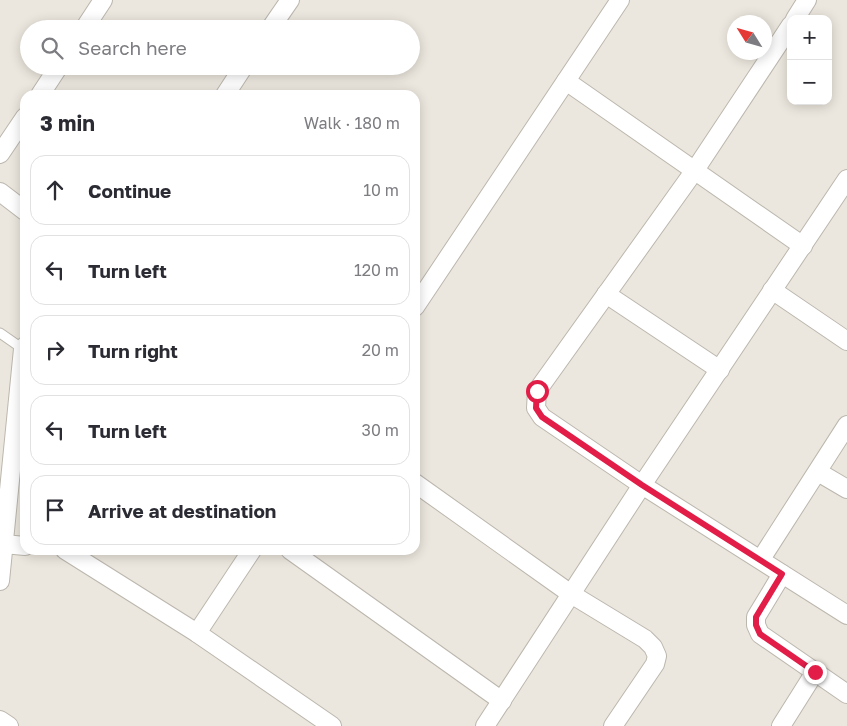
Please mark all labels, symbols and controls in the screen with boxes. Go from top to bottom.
north arrow [727,15,772,60]
map controls [787,15,832,105]
button: + [787,15,832,60]
search box [20,20,420,75]
icon: search [38,34,66,62]
text: Search here [78,36,187,59]
button: − [787,60,832,105]
text: 3 min [40,110,95,136]
text: Walk · 180 m [304,113,400,133]
icon: ahead [41,176,69,204]
text: Continue [88,179,171,202]
text: 10 m [363,180,399,200]
icon: left [41,256,69,284]
text: Turn left [88,259,167,282]
text: 120 m [354,260,399,280]
icon: right [41,336,69,364]
text: Turn right [88,339,178,362]
text: 20 m [362,340,399,360]
route start [526,380,549,403]
icon: left [41,416,69,444]
text: Turn left [88,419,167,442]
text: 30 m [362,420,399,440]
icon: arrive [41,496,69,524]
text: Arrive at destination [88,499,276,522]
route end [804,661,827,684]

